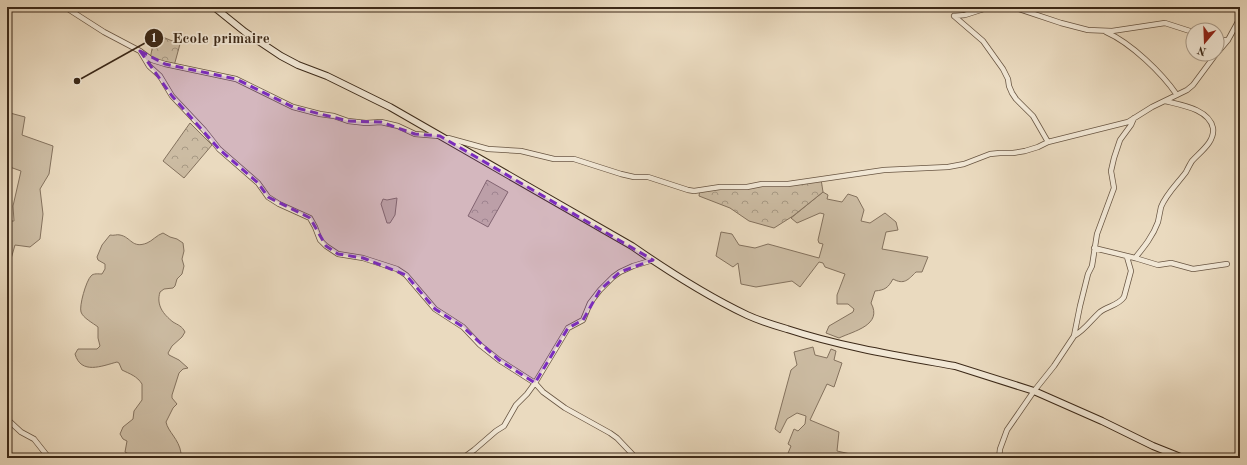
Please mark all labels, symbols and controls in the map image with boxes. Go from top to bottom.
north arrow [1185,22,1225,62]
callout: Ecole primaire [144,24,278,51]
text: Ecole primaire [172,32,270,47]
text: 1 [151,33,157,45]
text: N [1196,43,1208,57]

